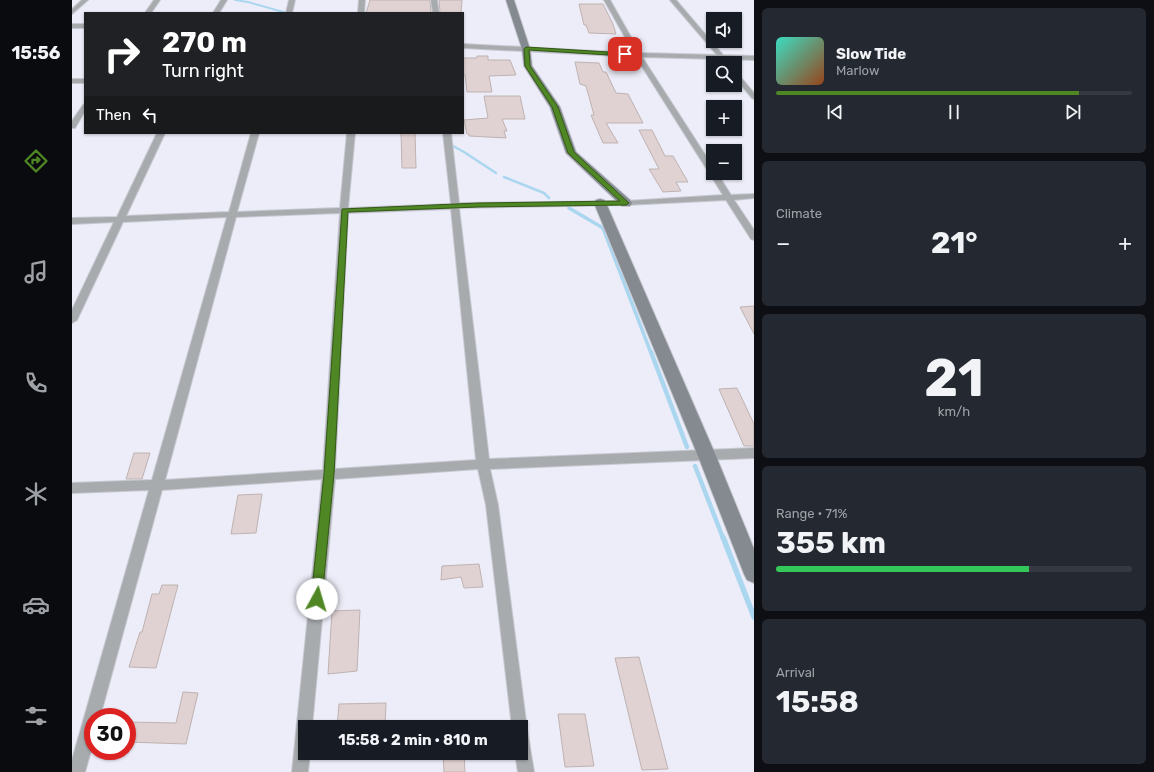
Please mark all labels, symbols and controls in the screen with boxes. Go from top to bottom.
map controls [706,12,742,180]
button: sound [706,12,742,48]
text: 270 m [162,26,247,59]
icon: right [96,28,148,80]
pin [608,37,642,71]
text: 15:56 [11,42,61,64]
icon: arrive [614,43,636,65]
text: Slow Tide [836,45,906,63]
button: search [706,56,742,92]
text: Turn right [162,60,244,82]
text: Marlow [836,63,879,78]
button: + [706,100,742,136]
icon: previous [824,101,846,123]
icon: pause [943,101,965,123]
icon: next [1062,101,1084,123]
icon: left [139,104,161,126]
text: Then [96,106,131,124]
button: − [706,144,742,180]
icon: directions [22,147,50,175]
text: Climate [776,206,822,221]
text: 21° [931,225,978,261]
text: − [776,230,790,257]
text: + [1118,230,1132,257]
icon: music [22,258,50,286]
text: 21 [924,347,984,409]
icon: phone [22,369,50,397]
text: km/h [938,404,970,419]
icon: climate [22,480,50,508]
text: Range · 71% [776,506,847,521]
text: 355 km [776,525,886,561]
position arrow [296,578,338,620]
icon: car [22,591,50,619]
text: Arrival [776,665,815,680]
text: 15:58 [776,684,859,720]
icon: filters [22,702,50,730]
speed limit sign: 30 [84,708,136,760]
text: 15:58 · 2 min · 810 m [338,731,488,749]

